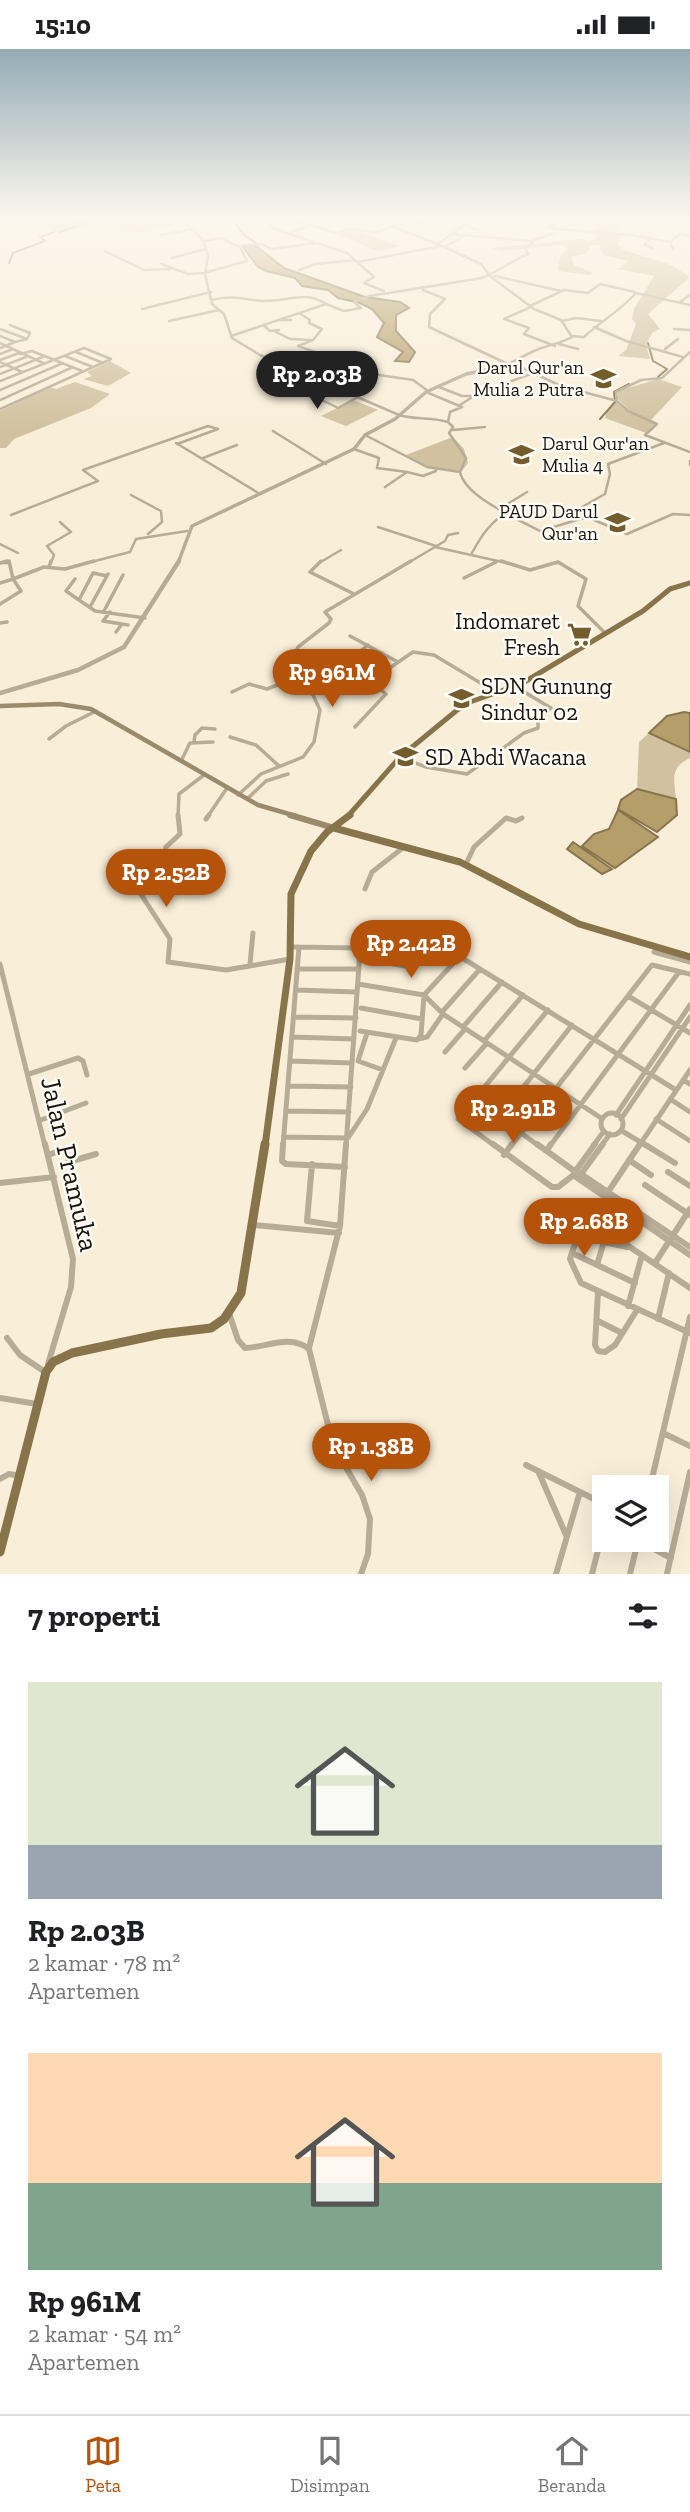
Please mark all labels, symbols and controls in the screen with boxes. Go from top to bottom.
text: 15:10 [35,9,91,41]
pin: Rp 2.03B [245,351,389,411]
place label: Darul Qur'an Mulia 2 Putra [473,356,584,401]
text: Rp 2.03B [272,360,362,388]
school or university icon: Darul Qur'an Mulia 2 Putra [590,364,618,392]
place label: Darul Qur'an Mulia 4 [542,432,649,477]
school or university icon: Darul Qur'an Mulia 4 [508,440,536,468]
place label: PAUD Darul Qur'an [499,500,598,545]
school or university icon: PAUD Darul Qur'an [604,508,632,536]
place label: Indomaret Fresh [455,607,560,661]
supermarket icon: Indomaret Fresh [566,620,594,648]
pin: Rp 961M [267,649,397,709]
text: Rp 961M [289,658,375,686]
place label: SDN Gunung Sindur 02 [481,672,612,726]
school or university icon: SDN Gunung Sindur 02 [447,685,475,713]
school or university icon: SD Abdi Wacana [391,743,419,771]
place label: SD Abdi Wacana [425,743,586,771]
pin: Rp 2.52B [94,849,238,909]
text: Rp 2.52B [122,858,210,886]
pin: Rp 2.42B [339,921,483,980]
text: Rp 2.42B [366,929,456,957]
street label: Jalan Pramuka [34,1073,106,1255]
pin: Rp 2.91B [441,1085,585,1145]
text: Rp 2.91B [470,1094,556,1122]
pin: Rp 2.68B [512,1199,656,1258]
text: Rp 2.68B [540,1207,628,1235]
pin: Rp 1.38B [299,1423,443,1483]
text: Rp 1.38B [328,1432,414,1460]
map controls [592,1475,669,1552]
button: layers [592,1475,669,1552]
icon: filters [624,1597,662,1635]
text: 7 properti [28,1598,160,1634]
icon: home [282,1728,408,1854]
text: Rp 2.03B [28,1913,145,1949]
text: 2 kamar · 78 m² [28,1949,180,1977]
text: Apartemen [28,1977,139,2005]
icon: home [282,2099,408,2225]
text: Rp 961M [28,2284,141,2320]
text: 2 kamar · 54 m² [28,2320,181,2348]
text: Apartemen [28,2348,139,2376]
tab: Peta [84,2432,122,2497]
tab: Disimpan [290,2432,370,2497]
tab: Beranda [538,2432,606,2497]

